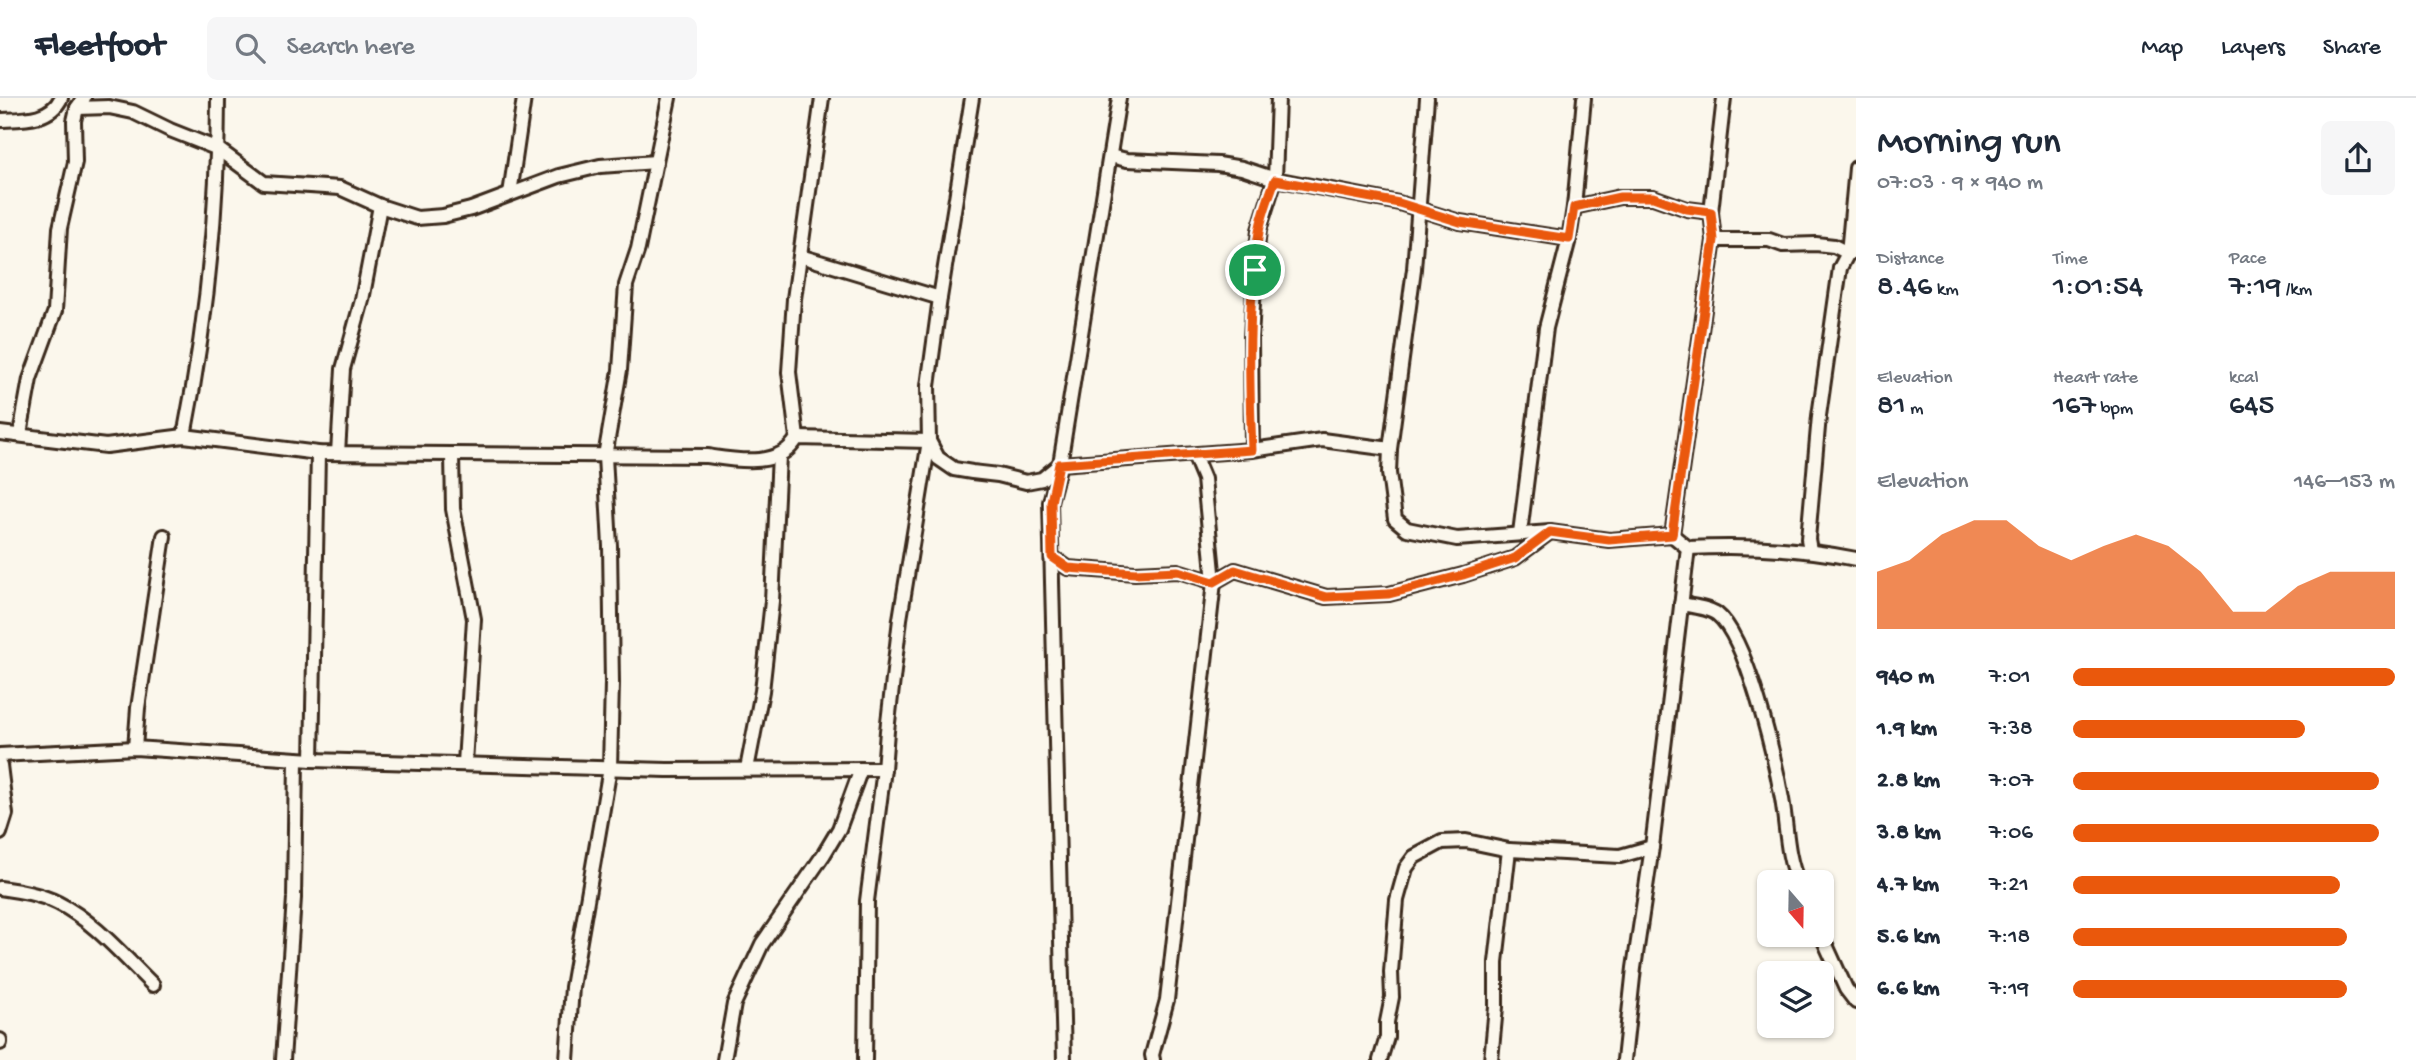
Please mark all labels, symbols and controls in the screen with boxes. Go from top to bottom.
search box [207,17,697,80]
text: Fleetfoot [35,29,165,67]
icon: search [231,29,269,67]
text: Search here [287,33,415,64]
text: Map [2141,34,2183,63]
text: Layers [2221,34,2285,63]
text: Share [2323,34,2381,63]
button: share [2321,121,2395,195]
text: Morning run [1877,122,2061,166]
text: 07:03 · 9 × 940 m [1877,170,2043,197]
pin [1225,240,1285,300]
text: Distance [1877,248,1944,271]
text: Time [2053,248,2088,271]
text: Pace [2229,248,2266,271]
icon: arrive [1236,251,1274,289]
text: 8.46 [1877,271,1932,306]
text: 1:01:54 [2053,271,2143,306]
text: 7:19 [2229,271,2281,306]
text: km [1932,279,1959,302]
text: /km [2281,279,2312,302]
text: Elevation [1877,367,1953,390]
text: Heart rate [2053,367,2138,390]
text: kcal [2229,367,2259,390]
text: 81 [1877,390,1906,425]
text: 167 [2053,390,2096,425]
text: 645 [2229,390,2274,425]
text: m [1906,398,1924,421]
text: bpm [2096,398,2133,421]
text: Elevation [1877,469,1968,496]
text: 146–153 m [2294,469,2395,496]
text: 940 m [1877,664,1934,691]
text: 7:01 [1989,664,2031,691]
text: 1.9 km [1877,716,1937,743]
text: 7:38 [1989,716,2033,743]
text: 2.8 km [1877,768,1940,795]
text: 7:07 [1989,768,2033,795]
text: 3.8 km [1877,820,1941,847]
text: 7:06 [1989,820,2033,847]
north arrow [1757,870,1834,947]
map controls [1757,870,1834,1038]
text: 4.7 km [1877,872,1939,899]
text: 7:21 [1989,872,2029,899]
text: 5.6 km [1877,924,1940,951]
text: 7:18 [1989,924,2030,951]
button: layers [1757,961,1834,1038]
text: 6.6 km [1877,976,1940,1003]
text: 7:19 [1989,976,2029,1003]

